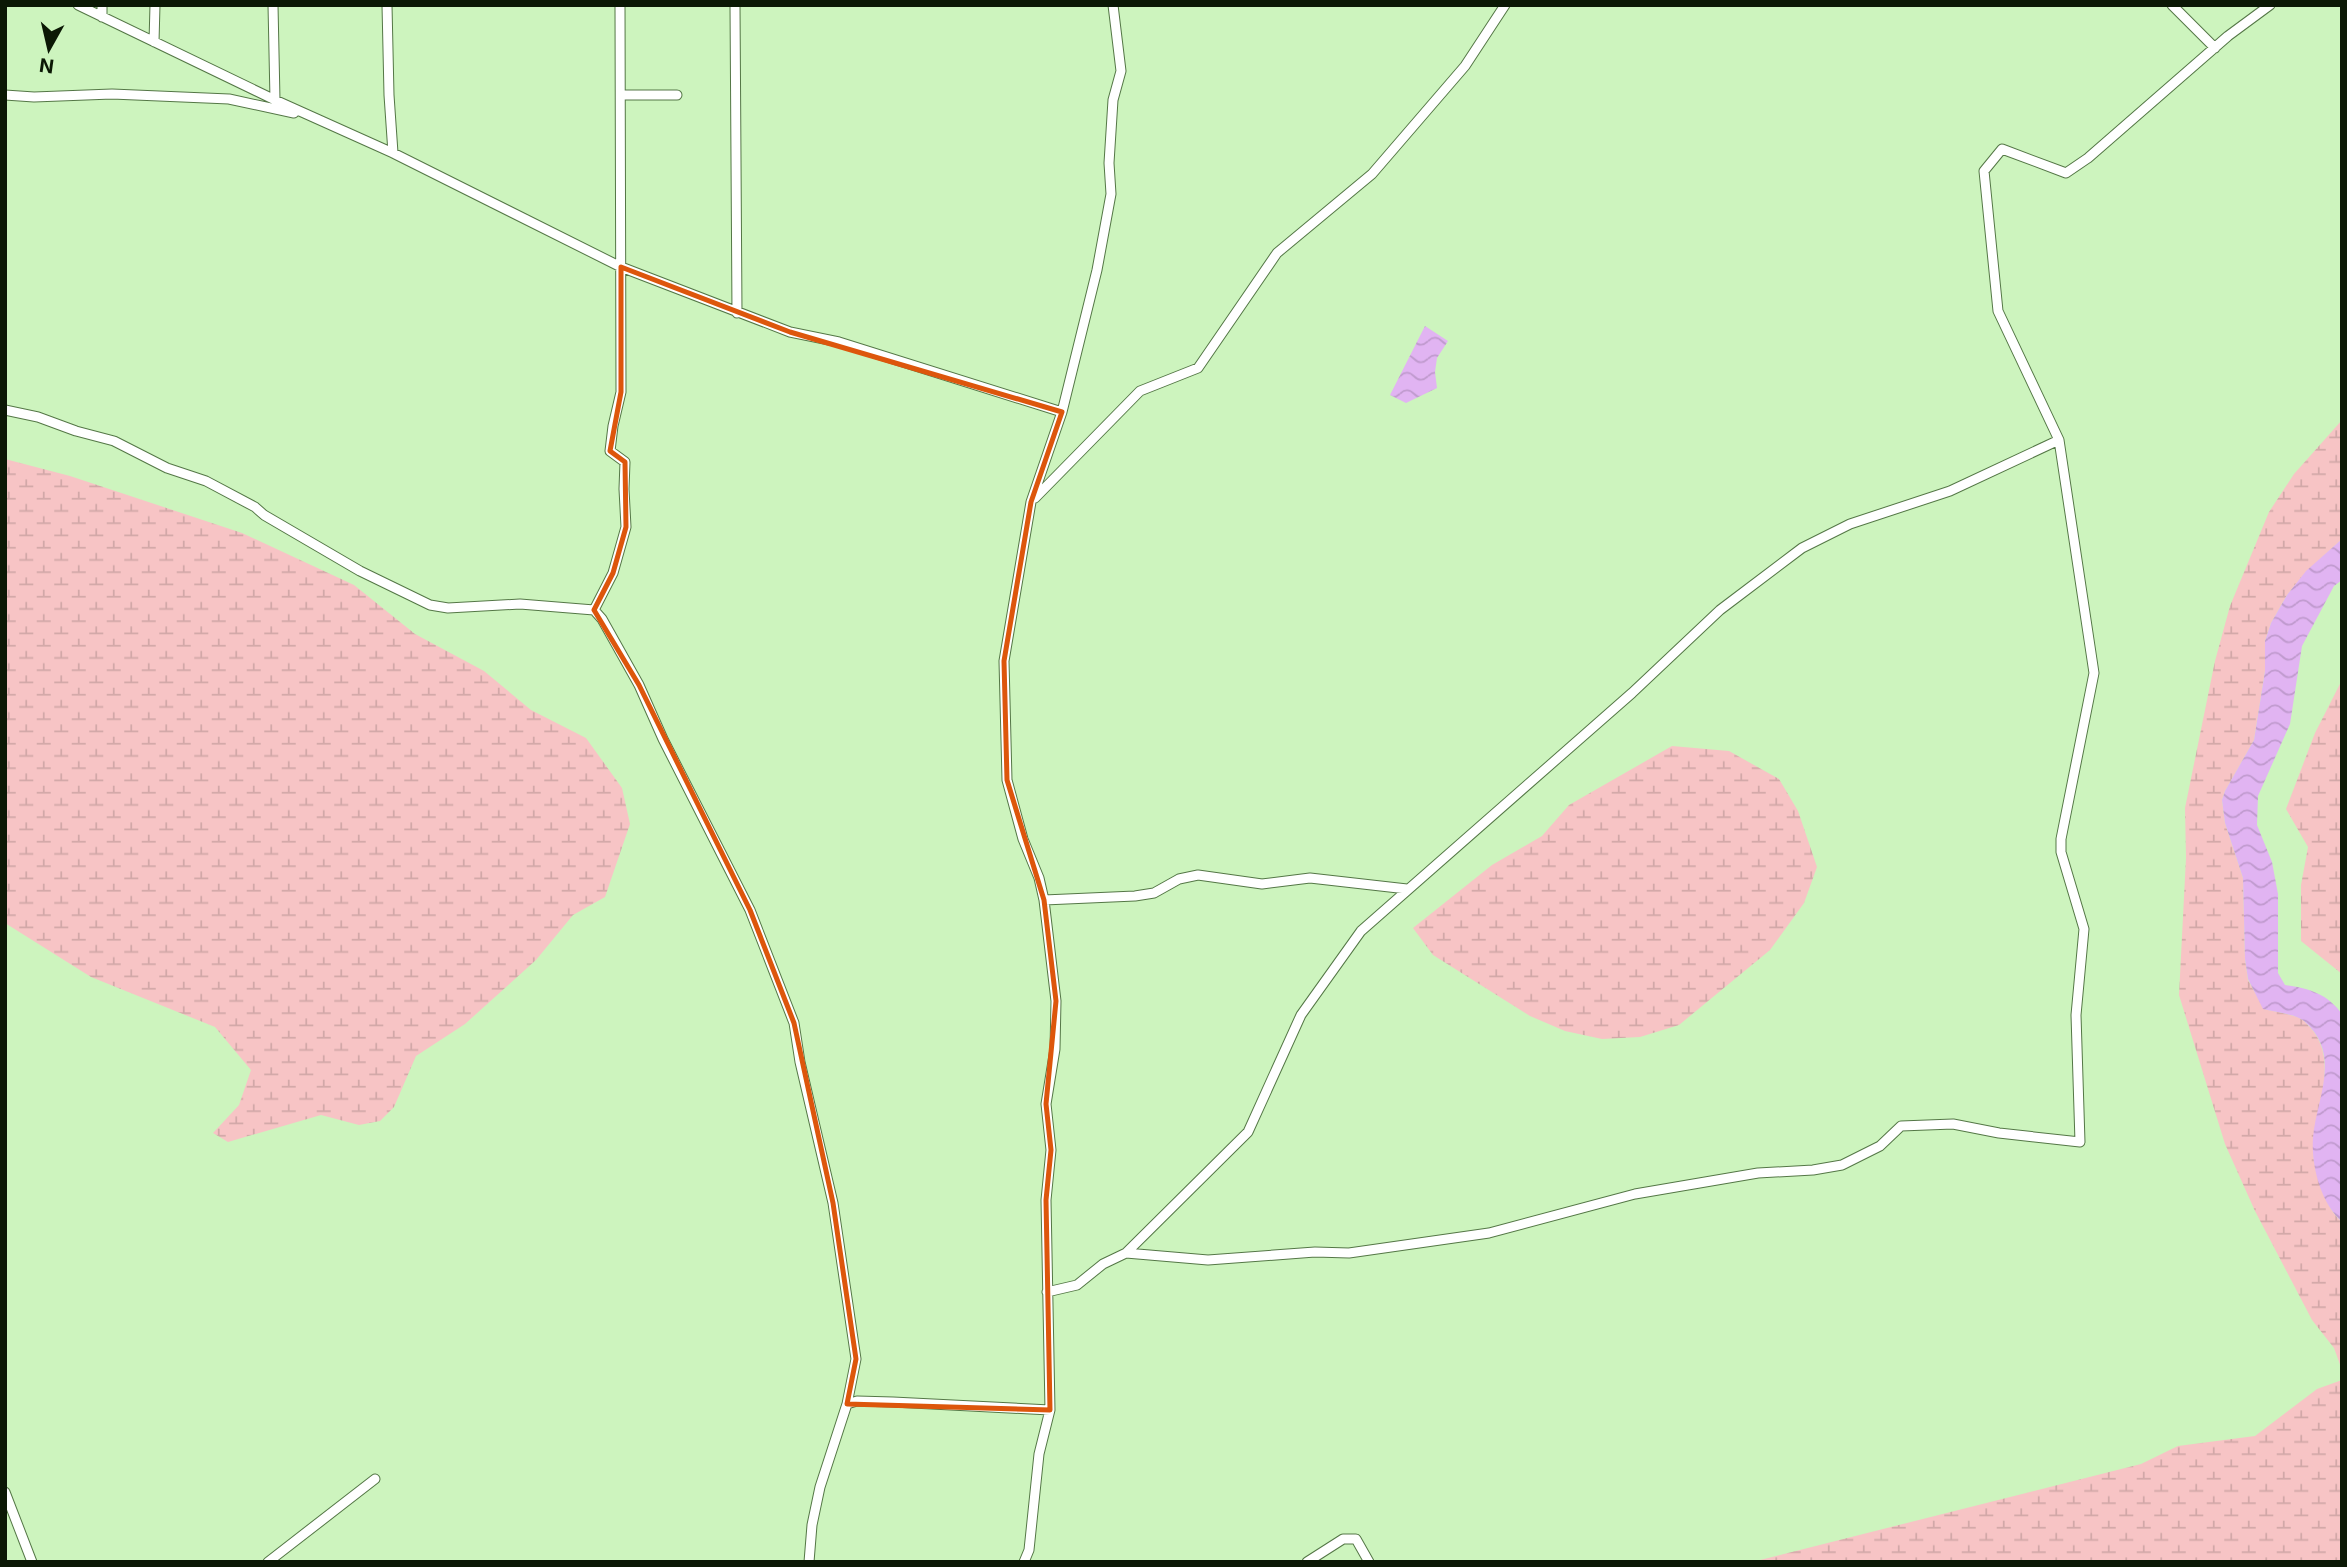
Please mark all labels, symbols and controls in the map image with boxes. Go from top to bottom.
north arrow [14,14,84,84]
text: N [38,53,55,78]

